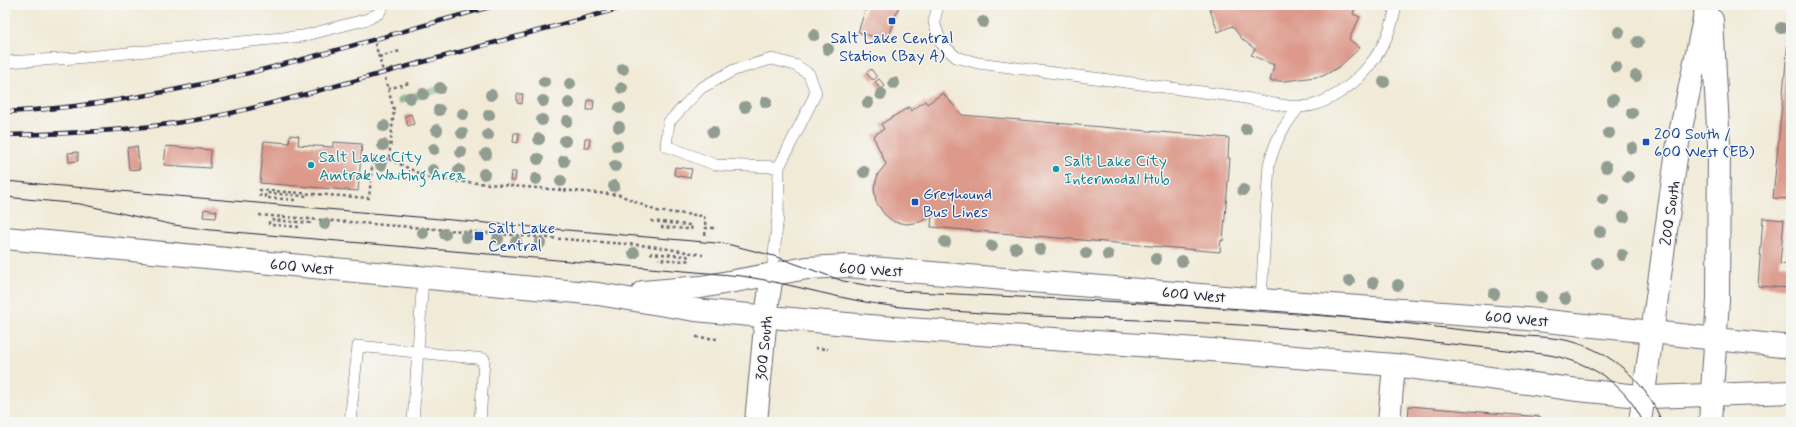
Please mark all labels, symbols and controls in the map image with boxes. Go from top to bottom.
marker: Salt Lake Central Station (Bay A) [887,16,897,26]
place label: Salt Lake Central Station (Bay A) [830,28,954,67]
place label: 200 South / 600 West (EB) [1654,124,1755,163]
marker: 200 South / 600 West (EB) [1641,137,1651,147]
place label: Salt Lake City Amtrak Waiting Area [319,147,466,187]
place label: Salt Lake City Intermodal Hub [1064,151,1170,190]
marker: Salt Lake City Amtrak Waiting Area [306,160,316,170]
marker: Salt Lake City Intermodal Hub [1051,164,1061,174]
street label: 200 South [1656,179,1685,247]
place label: Greyhound Bus Lines [923,184,992,223]
marker: Greyhound Bus Lines [910,197,920,207]
place label: Salt Lake Central [488,218,555,257]
marker: Salt Lake Central [473,230,485,242]
street label: 600 West [269,254,335,281]
street label: 600 West [838,258,903,283]
street label: 600 West [1161,282,1227,309]
street label: 600 West [1484,306,1550,333]
street label: 300 South [751,315,778,381]

